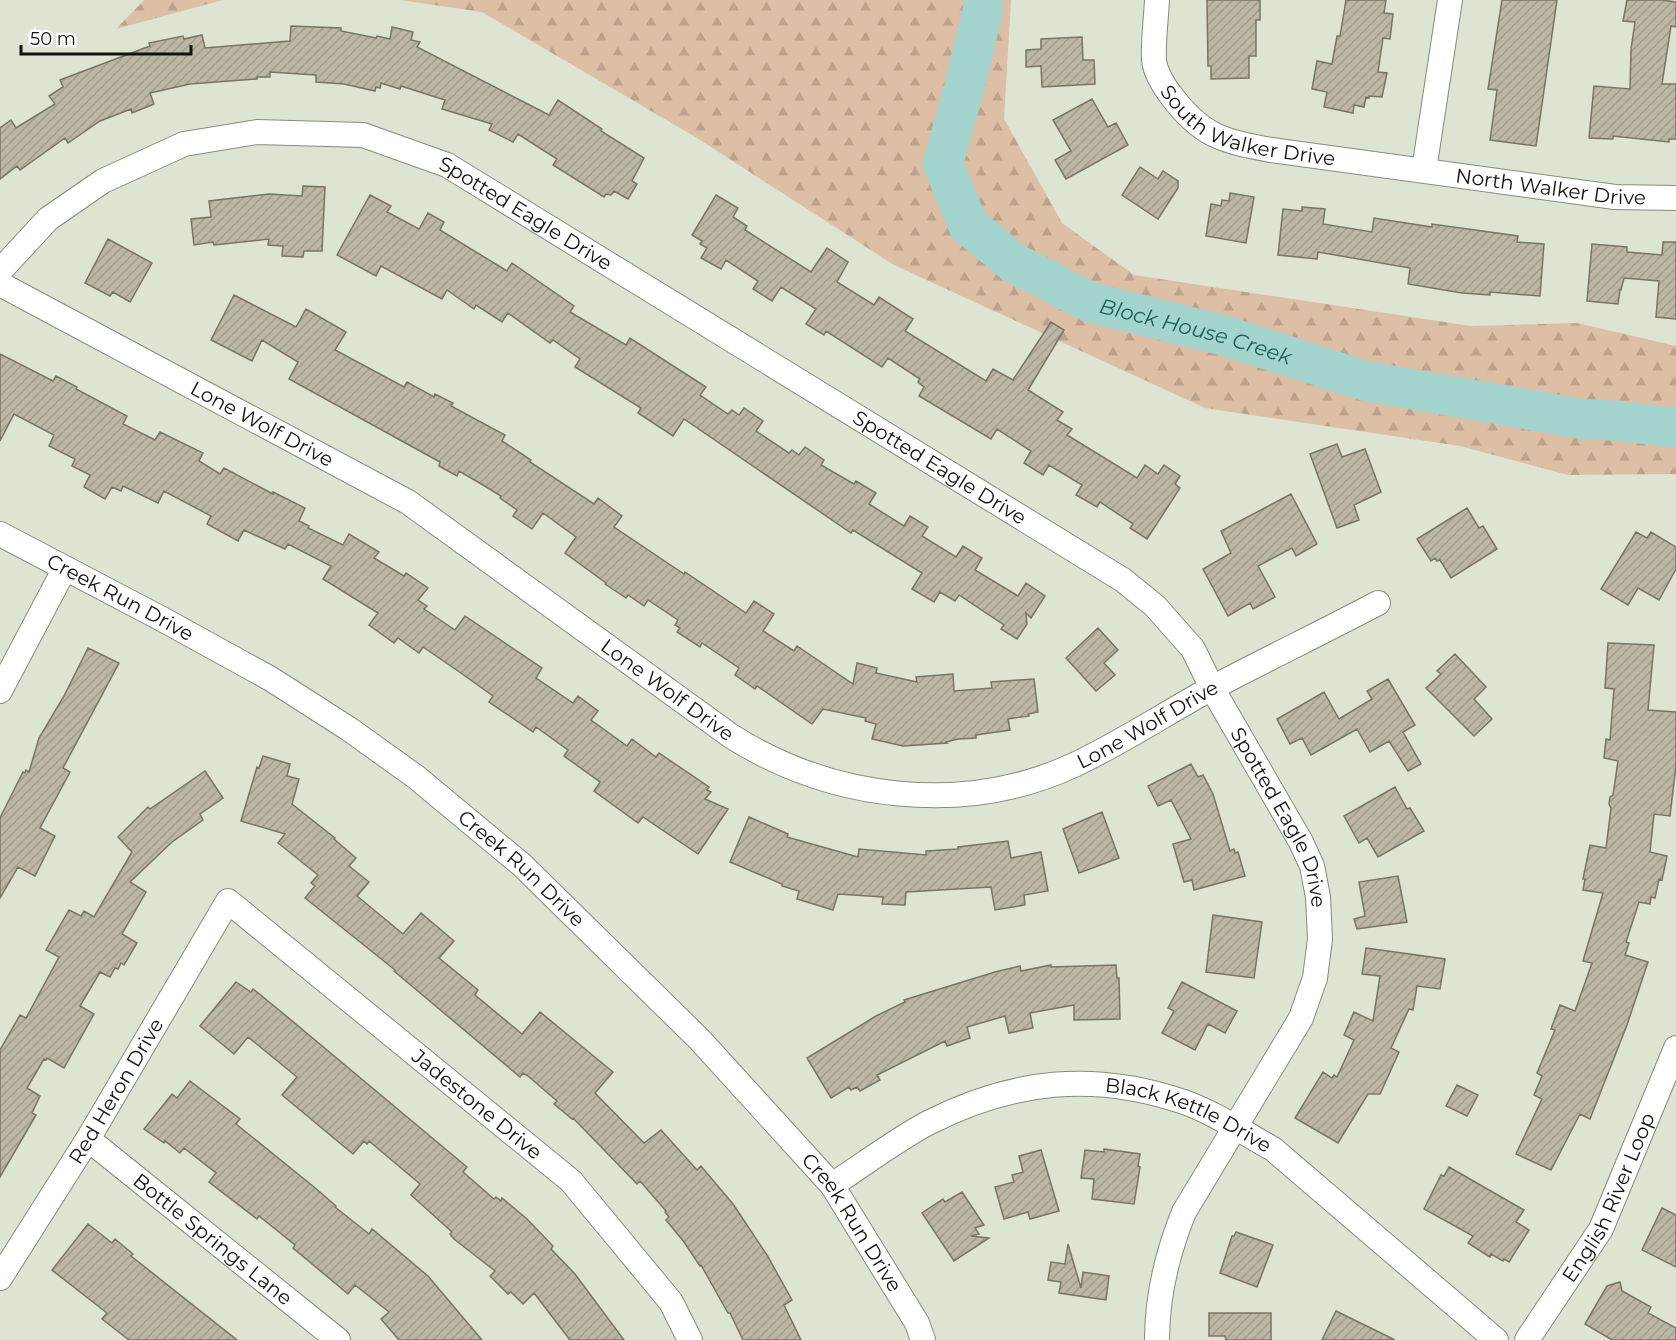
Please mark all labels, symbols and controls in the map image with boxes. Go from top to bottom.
scale bar [21,18,190,56]
text: 50 m [30,28,76,50]
street label: South Walker Drive [1155,80,1337,171]
street label: Spotted Eagle Drive [436,151,617,275]
street label: North Walker Drive [1454,163,1646,210]
water label: Block House Creek [1097,293,1297,370]
street label: Lone Wolf Drive [186,376,338,472]
street label: Spotted Eagle Drive [849,405,1031,530]
street label: Creek Run Drive [43,549,198,646]
street label: Lone Wolf Drive [596,634,739,746]
street label: Lone Wolf Drive [1073,675,1222,774]
street label: Spotted Eagle Drive [1225,723,1330,908]
street label: Creek Run Drive [453,805,590,932]
street label: Red Heron Drive [63,1014,168,1168]
street label: Jadestone Drive [406,1043,547,1164]
street label: Black Kettle Drive [1104,1073,1276,1158]
street label: English River Loop [1557,1109,1660,1287]
street label: Creek Run Drive [797,1148,907,1296]
street label: Bottle Springs Lane [128,1168,297,1310]

